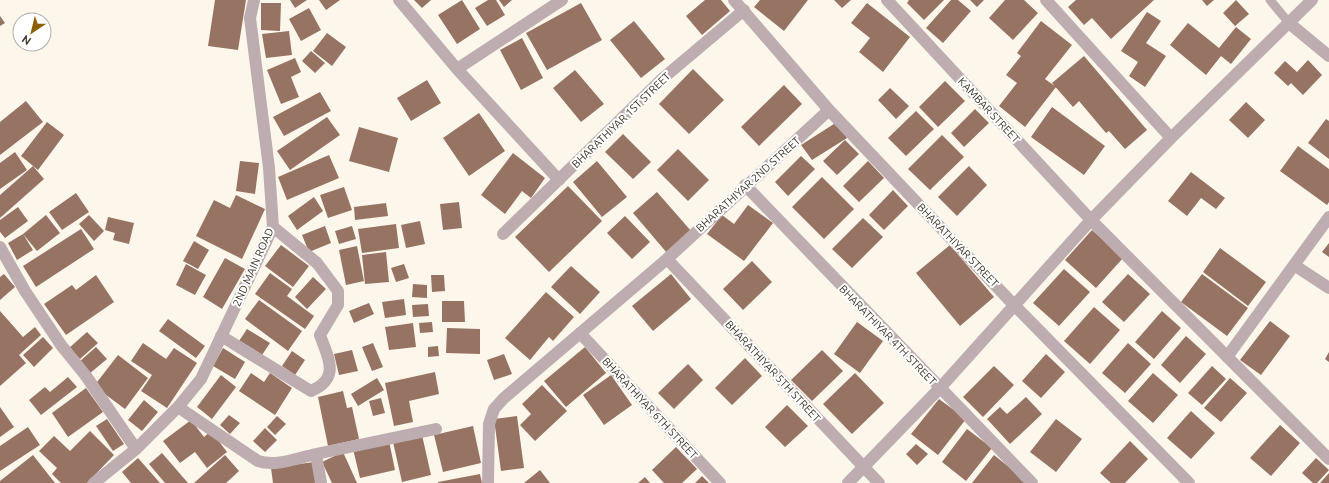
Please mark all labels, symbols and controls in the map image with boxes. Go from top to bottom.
north arrow [12,12,52,52]
text: N [19,33,33,47]
street label: BHARATHIYAR 1ST STREET [569,70,673,170]
street label: KAMBAR STREET [956,75,1022,145]
street label: BHARATHIYAR 2ND STREET [694,134,802,234]
street label: BHARATHIYAR STREET [915,201,1001,289]
street label: 2ND MAIN ROAD [230,226,276,308]
street label: BHARATHIYAR 4TH STREET [837,283,939,387]
street label: BHARATHIYAR 5TH STREET [723,318,823,424]
street label: BHARATHIYAR 6TH STREET [600,355,700,461]

